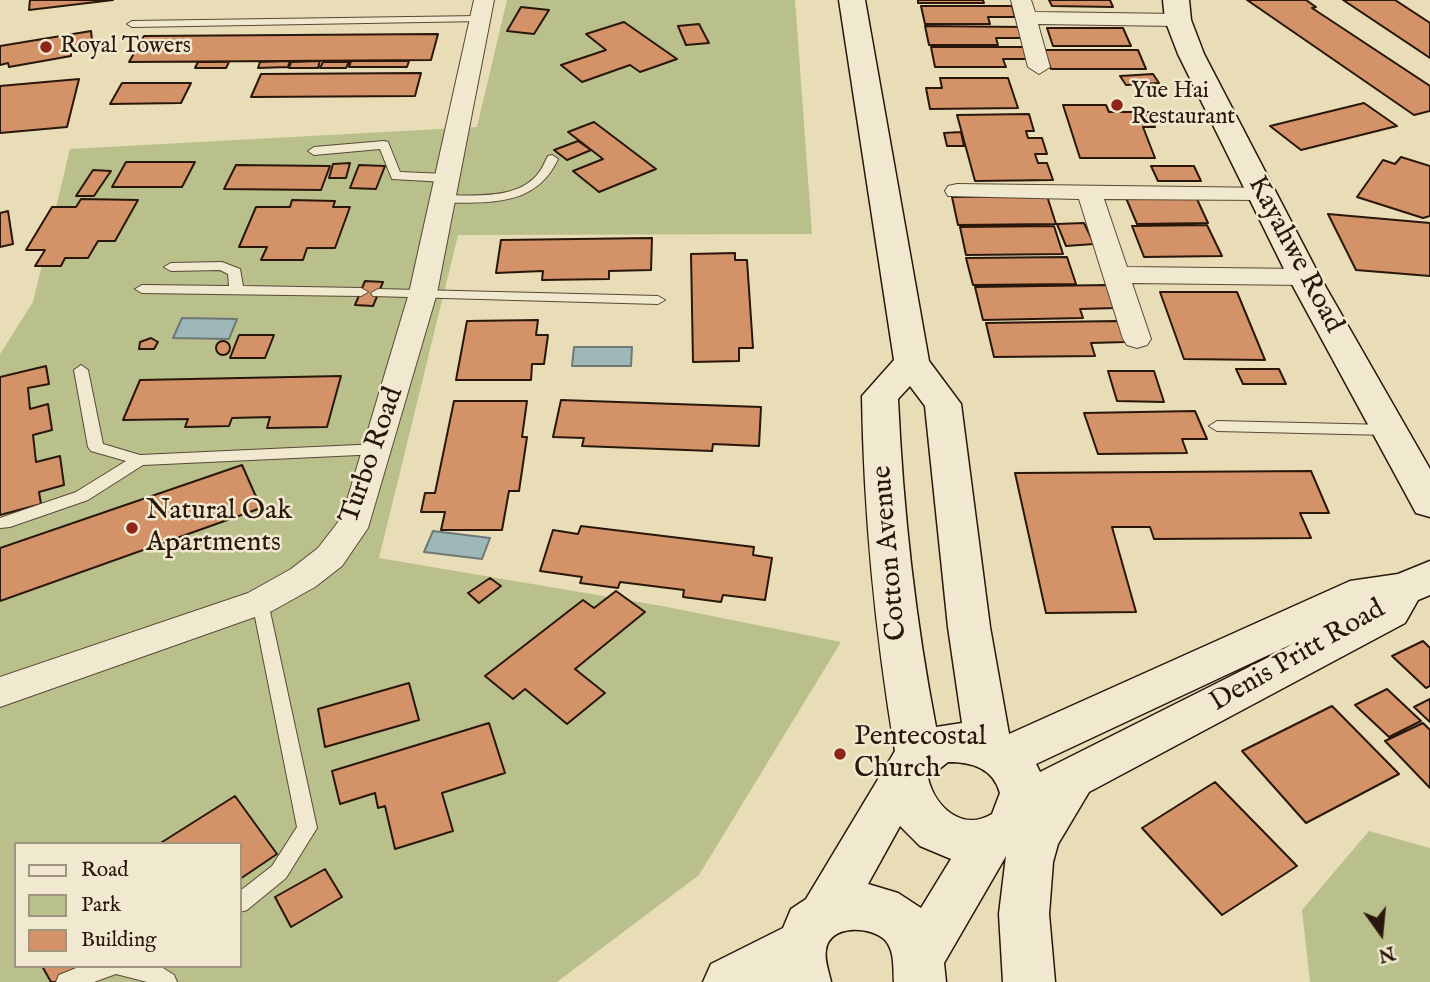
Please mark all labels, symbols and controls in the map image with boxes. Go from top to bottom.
place label: Royal Towers [60,33,191,61]
marker: Royal Towers [38,39,54,55]
place label: Yue Hai Restaurant [1131,78,1235,132]
marker: Yue Hai Restaurant [1109,97,1125,113]
street label: Kayahwe Road [1239,171,1349,339]
street label: Turbo Road [334,383,412,529]
street label: Cotton Avenue [867,464,915,642]
place label: Natural Oak Apartments [146,495,292,561]
marker: Natural Oak Apartments [124,520,140,536]
street label: Denis Pritt Road [1205,593,1391,721]
place label: Pentecostal Church [854,721,986,787]
marker: Pentecostal Church [832,746,848,762]
legend [14,842,242,968]
text: Road [81,857,128,884]
text: Park [81,892,121,919]
north arrow [1346,898,1416,968]
text: Building [81,927,156,954]
text: N [1375,940,1397,967]

